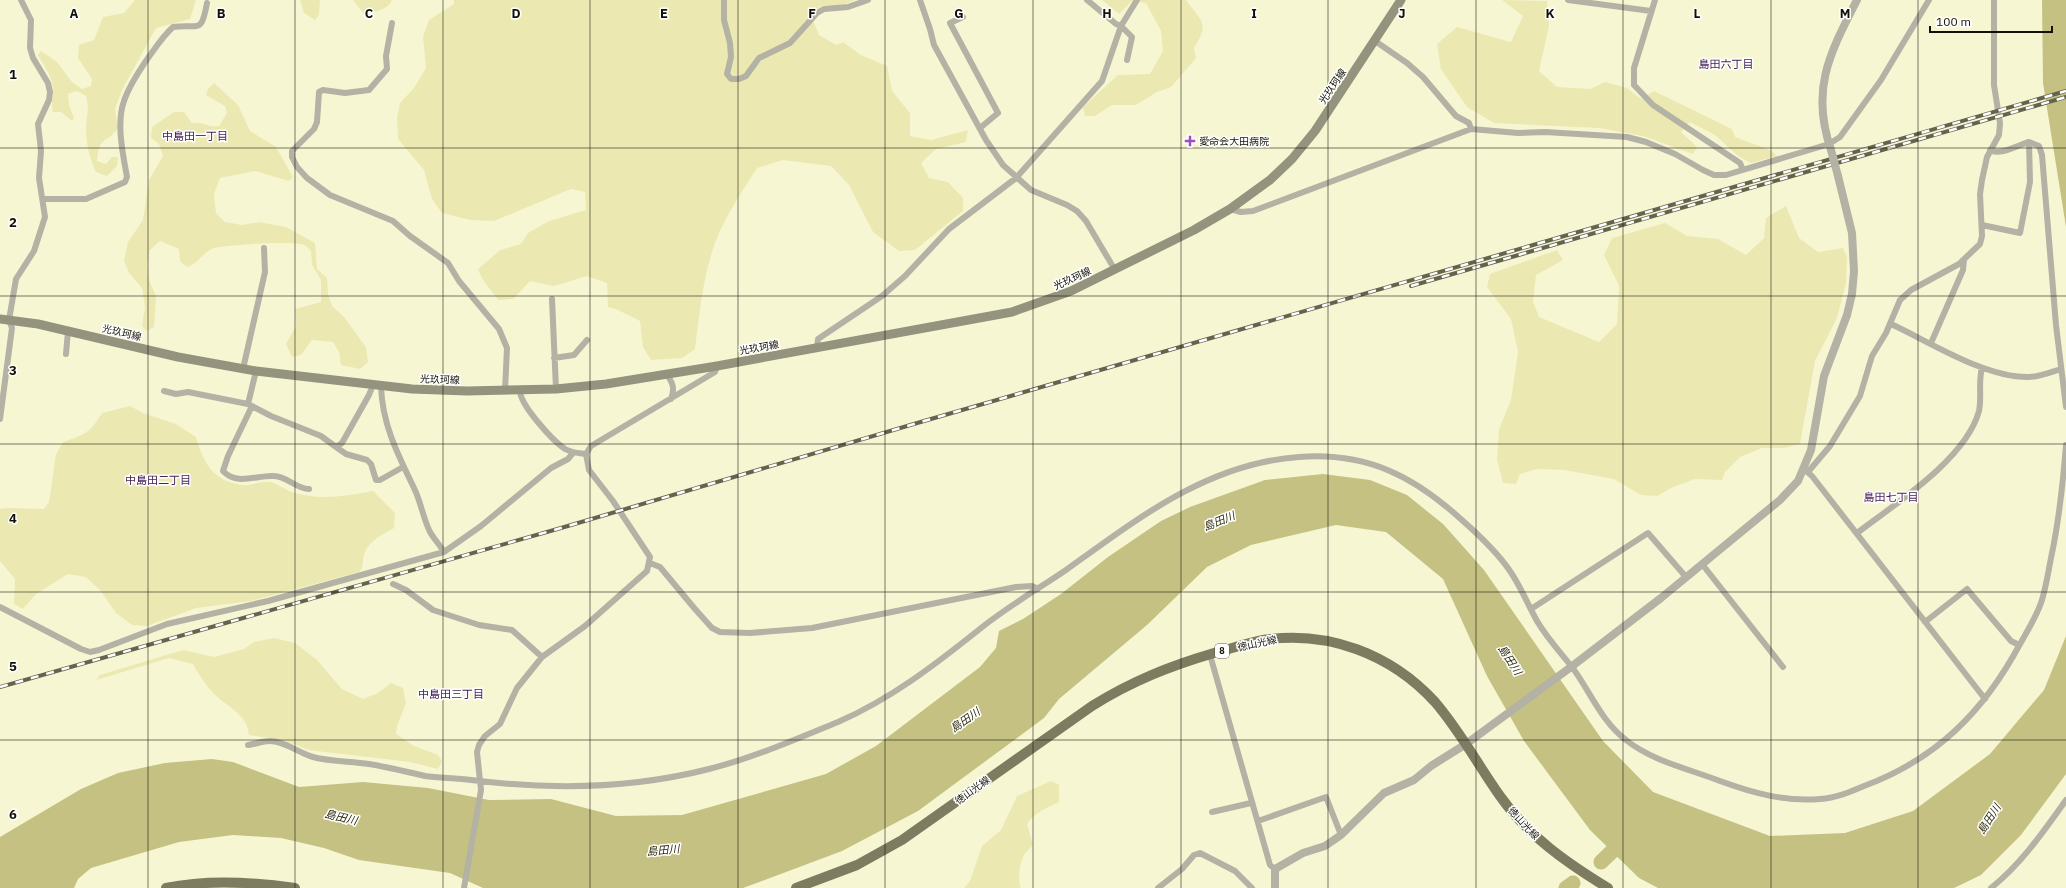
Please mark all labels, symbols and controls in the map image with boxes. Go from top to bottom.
text: A [70,5,79,22]
text: B [217,5,226,22]
text: C [365,5,374,22]
text: D [511,5,521,22]
text: E [660,5,668,22]
text: F [808,5,816,22]
text: G [954,5,964,22]
text: H [1102,5,1112,22]
text: I [1251,5,1257,22]
text: J [1398,5,1406,22]
text: K [1545,5,1555,22]
text: L [1694,5,1701,22]
text: M [1840,5,1850,22]
scale bar [1930,8,2052,34]
text: 100 m [1936,14,1971,29]
district label: 島田六丁目 [1699,57,1754,71]
text: 1 [9,66,17,83]
street label: 光玖珂線 [1316,66,1349,106]
district label: 中島田一丁目 [162,129,228,143]
marker: 愛命会大田病院 [1184,135,1196,147]
place label: 愛命会大田病院 [1199,135,1269,148]
text: 2 [9,214,17,231]
street label: 光玖珂線 [1051,264,1093,293]
street label: 光玖珂線 [101,322,143,343]
street label: 光玖珂線 [738,338,780,357]
text: 3 [9,362,17,379]
street label: 光玖珂線 [420,372,460,387]
district label: 中島田二丁目 [125,473,191,487]
district label: 島田七丁目 [1864,490,1919,504]
water label: 島田川 [1201,508,1238,534]
text: 4 [9,510,17,527]
street label: 徳山光線 [1236,633,1278,654]
water label: 島田川 [1495,642,1525,678]
road number: 8 [1215,644,1229,658]
text: 5 [9,658,17,675]
district label: 中島田三丁目 [418,687,484,701]
water label: 島田川 [947,704,983,735]
street label: 徳山光線 [952,773,992,807]
water label: 島田川 [1974,801,2004,837]
street label: 徳山光線 [1505,804,1542,842]
text: 6 [9,806,17,823]
water label: 島田川 [323,806,360,828]
water label: 島田川 [646,842,681,858]

